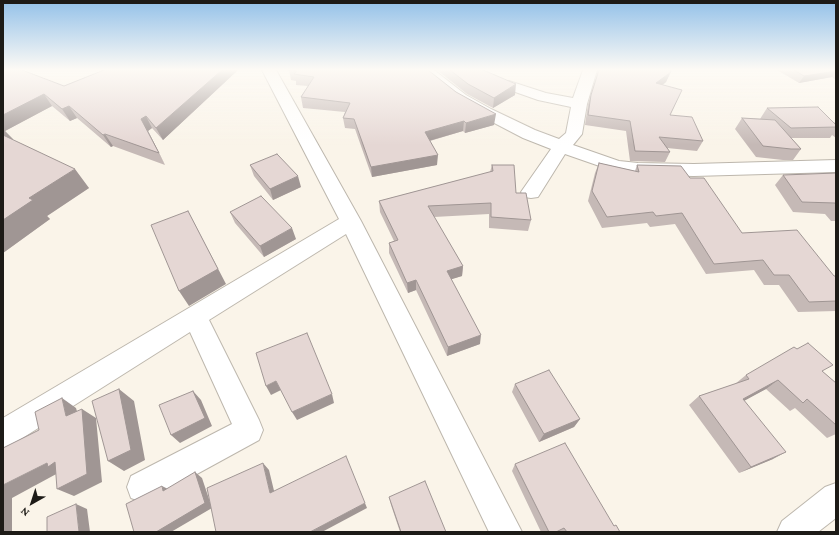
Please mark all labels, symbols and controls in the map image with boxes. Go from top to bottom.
north arrow [12,483,52,523]
text: N [18,505,31,519]

